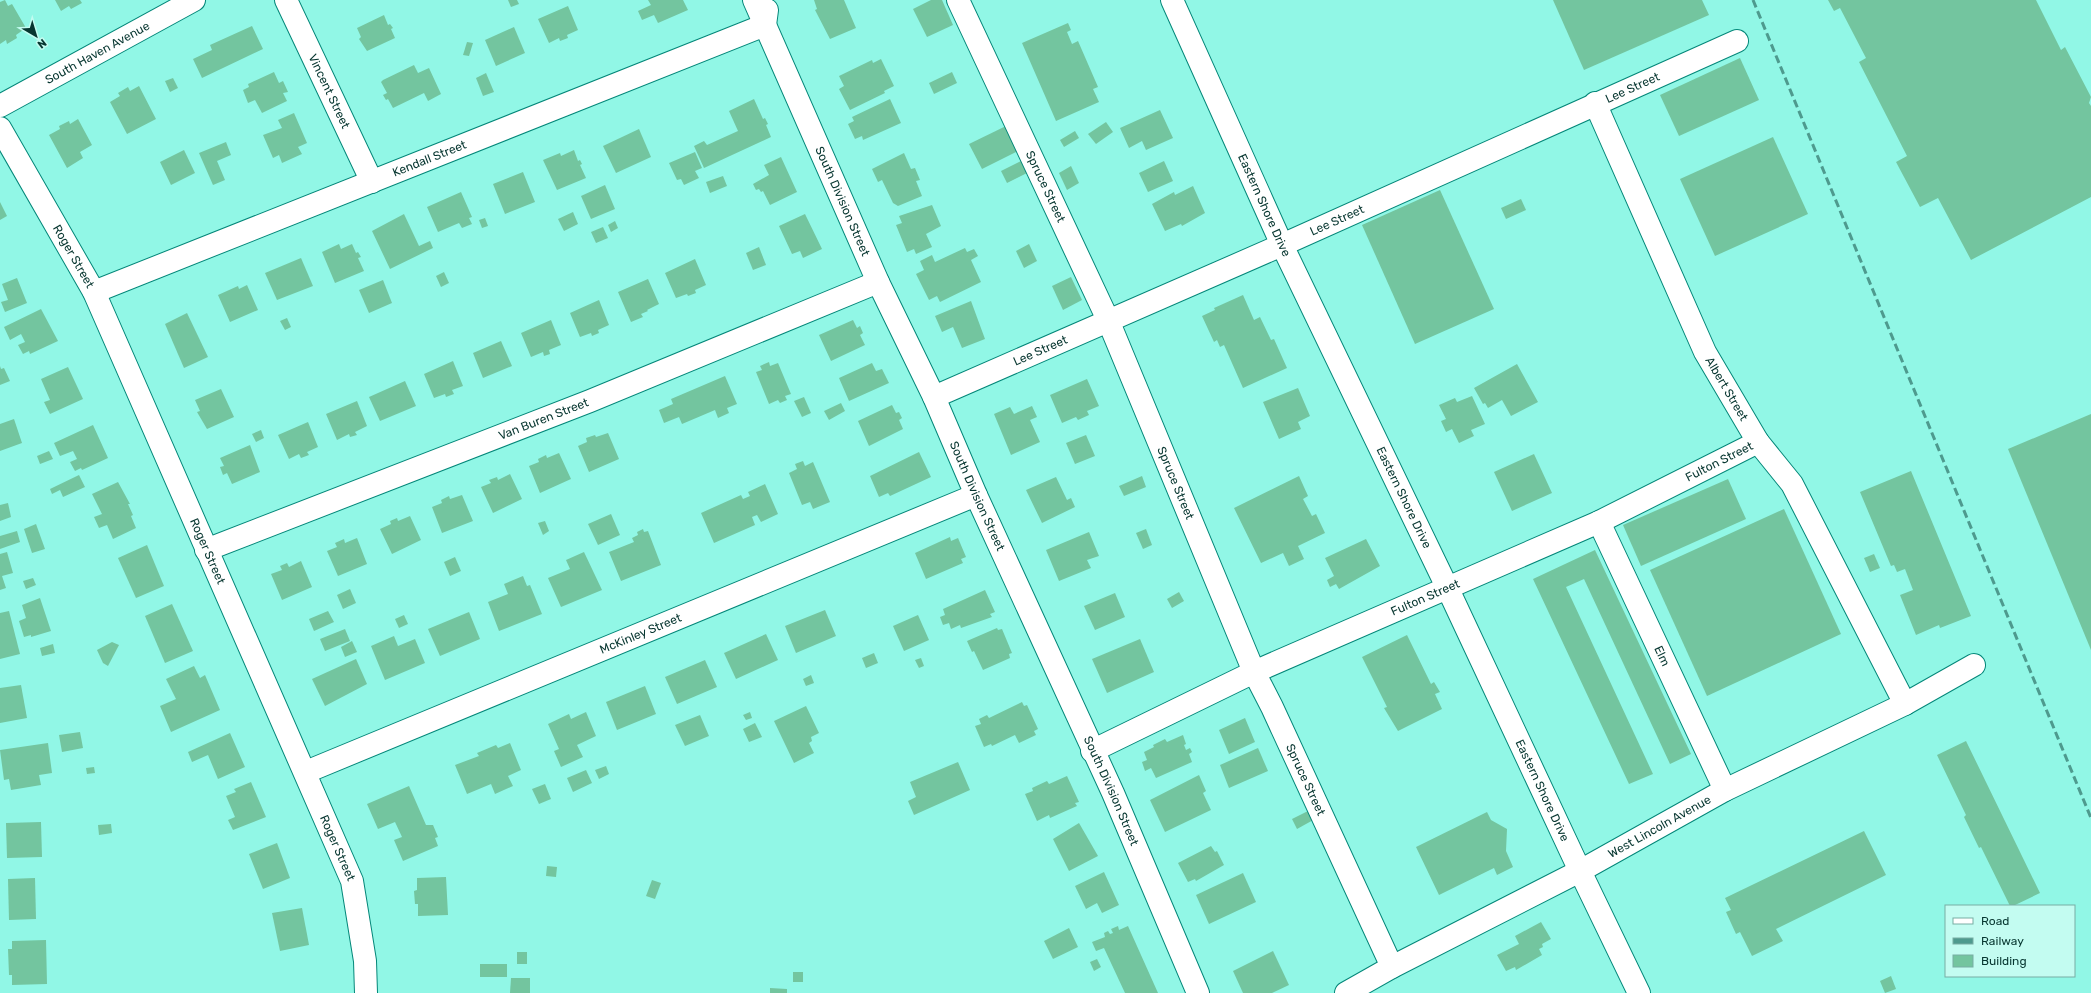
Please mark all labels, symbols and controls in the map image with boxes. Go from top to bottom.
north arrow [16,16,56,56]
street label: South Haven Avenue [43,18,152,87]
text: N [35,36,49,51]
street label: Vincent Street [306,52,353,131]
street label: Lee Street [1603,69,1662,106]
street label: Kendall Street [391,137,469,179]
street label: South Division Street [812,144,873,259]
street label: Spruce Street [1023,148,1068,225]
street label: Eastern Shore Drive [1235,152,1294,259]
street label: Lee Street [1308,202,1366,239]
street label: Roger Street [50,222,97,291]
street label: Lee Street [1011,332,1070,369]
street label: Albert Street [1702,354,1751,424]
street label: Van Buren Street [496,395,591,443]
street label: South Division Street [947,439,1008,553]
street label: Fulton Street [1683,439,1756,484]
street label: Spruce Street [1154,445,1197,522]
street label: Eastern Shore Drive [1373,445,1434,551]
street label: Roger Street [187,516,228,587]
street label: Fulton Street [1389,576,1462,619]
street label: McKinley Street [598,610,684,657]
street label: Elm [1651,644,1673,668]
street label: South Division Street [1081,734,1142,848]
street label: Eastern Shore Drive [1512,737,1572,844]
street label: Spruce Street [1283,742,1328,818]
street label: West Lincoln Avenue [1606,792,1713,861]
street label: Roger Street [317,813,358,883]
legend [1945,905,2075,977]
text: Road [1981,914,2009,928]
text: Railway [1981,934,2024,948]
text: Building [1981,954,2027,968]

